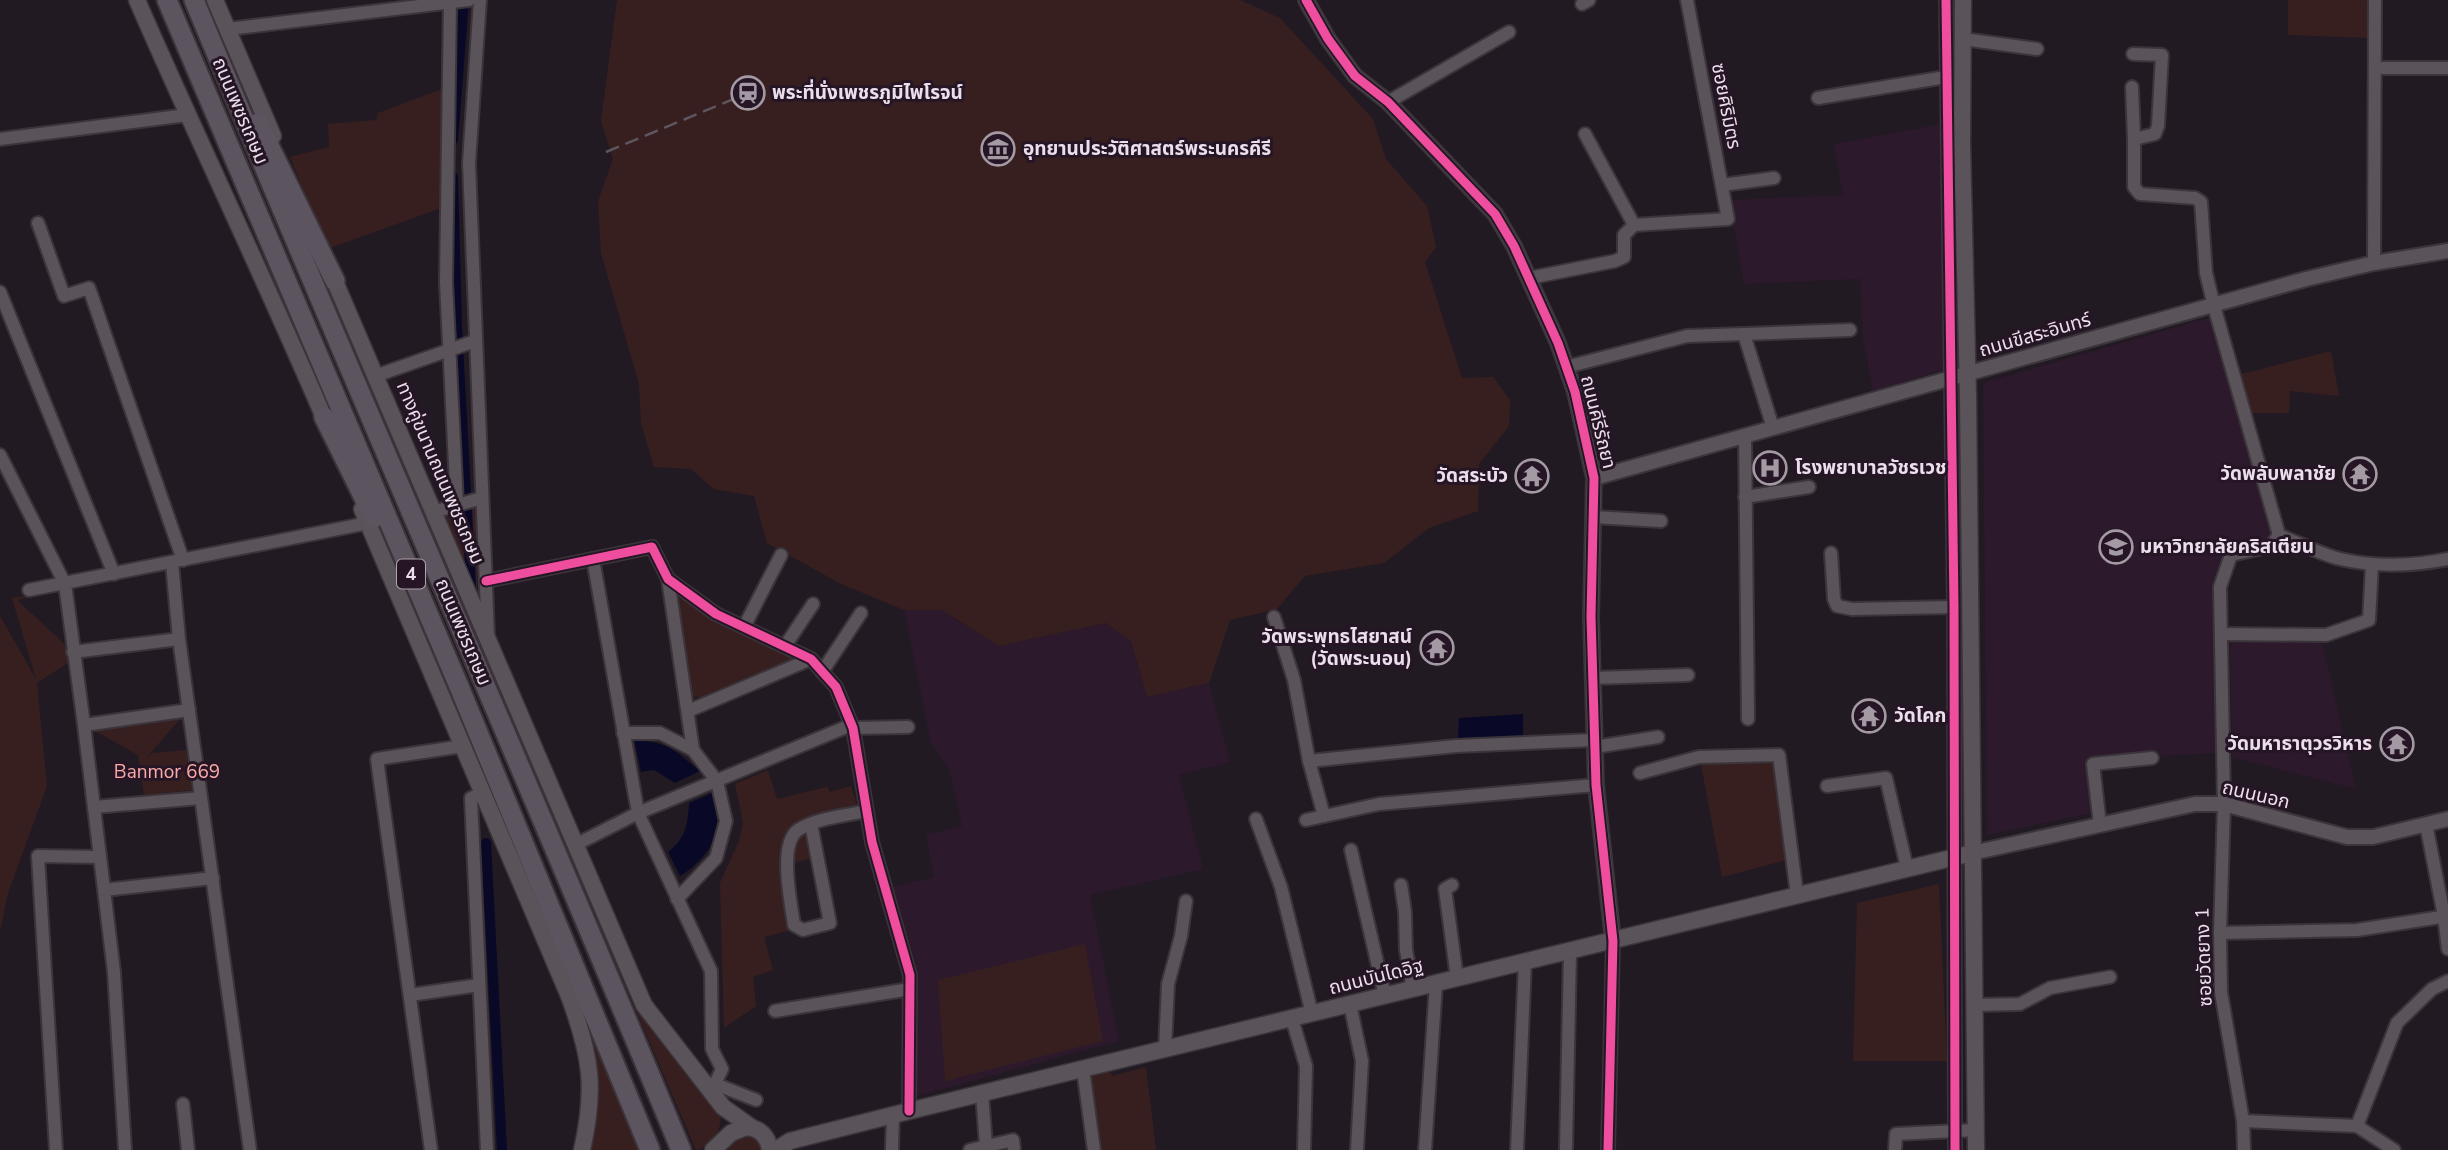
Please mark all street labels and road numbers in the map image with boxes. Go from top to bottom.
street label: ถนนเพชรเกษม [206,54,274,168]
street label: ซอยศิริมิตร [1705,61,1747,151]
street label: ถนนขีสระอินทร์ [1976,306,2095,363]
street label: ถนนคีรีรัถยา [1574,373,1622,471]
street label: ทางคู่ขนานถนนเพชรเกษม [390,378,490,568]
road number: 4 [397,560,425,588]
street label: ถนนเพชรเกษม [429,575,497,689]
street label: ถนนนอก [2220,775,2292,815]
street label: ซอยวัดยาง 1 [2189,907,2219,1007]
street label: ถนนบันไดอิฐ [1326,953,1426,1001]

